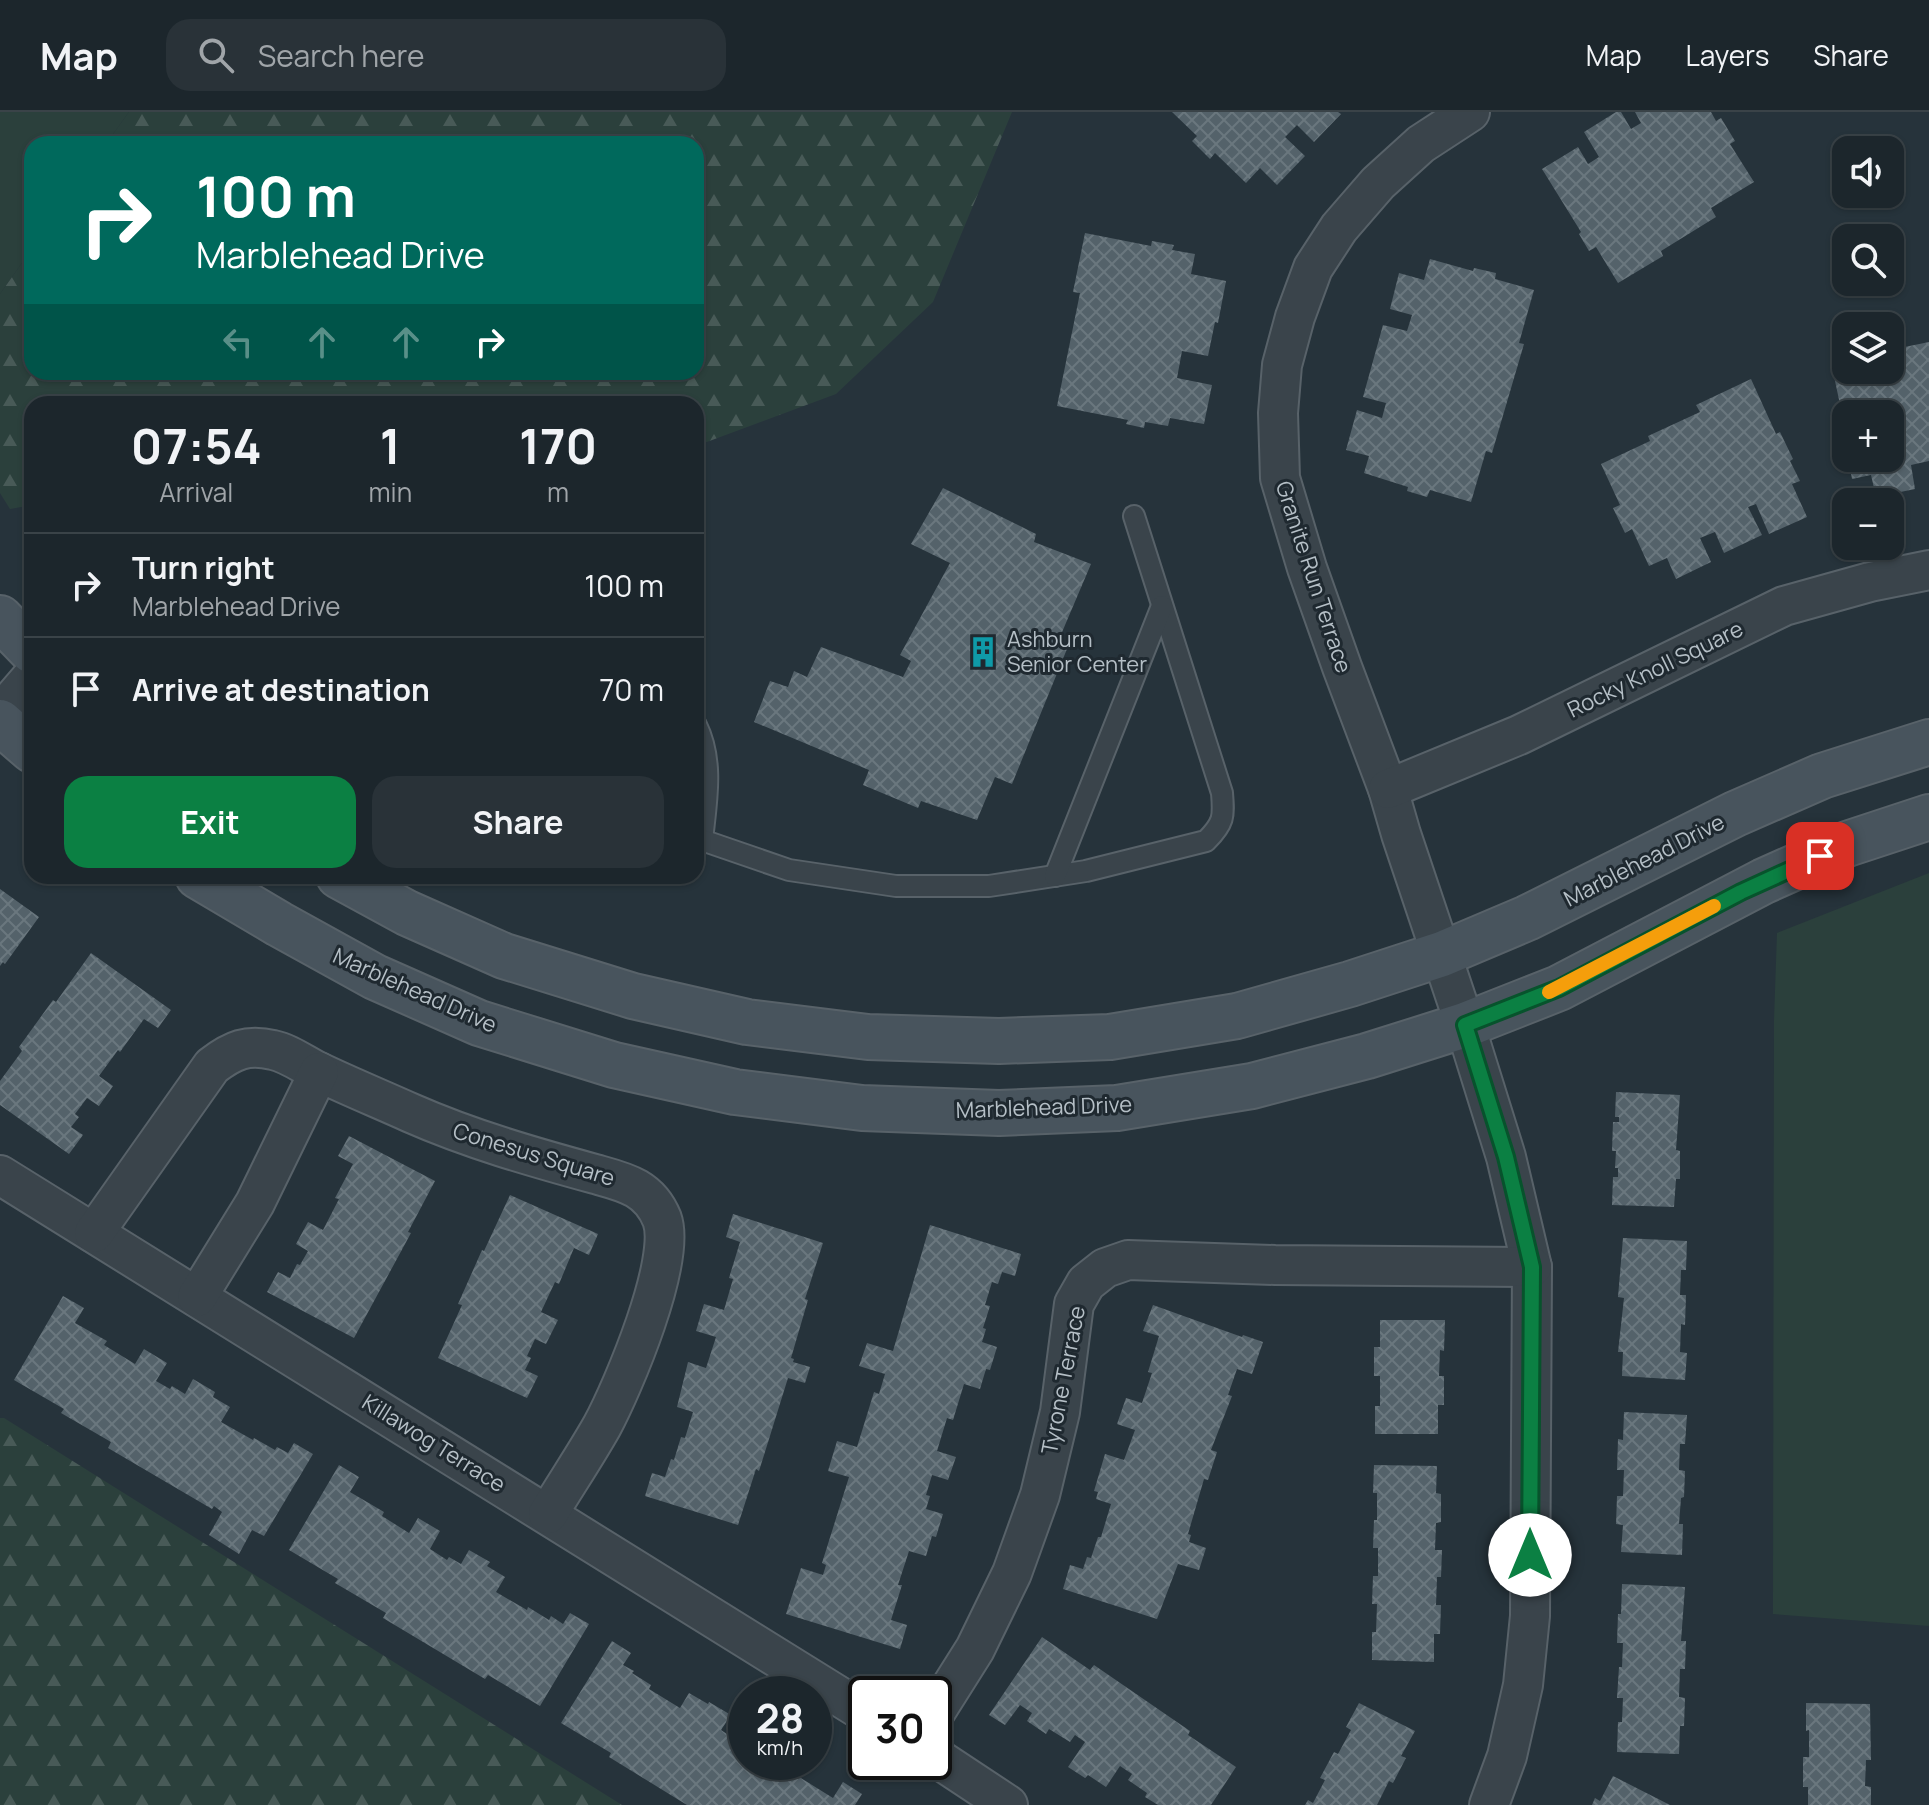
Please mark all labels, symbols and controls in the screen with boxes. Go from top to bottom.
search box [166,19,726,91]
text: Map [40,29,118,81]
icon: search [194,33,238,77]
text: Search here [258,35,425,76]
text: Map [1586,36,1642,74]
text: Layers [1686,36,1769,74]
text: Share [1813,36,1889,74]
map controls [1832,136,1904,560]
button: sound [1832,136,1904,208]
text: 100 m [196,157,356,234]
icon: right [64,168,168,272]
button: search [1832,224,1904,296]
text: Marblehead Drive [196,230,485,279]
button: layers [1832,312,1904,384]
icon: left [216,320,260,364]
icon: ahead [300,320,344,364]
icon: ahead [384,320,428,364]
icon: right [468,320,512,364]
button: + [1832,400,1904,472]
text: 07:54 [131,413,262,478]
text: 1 [380,413,401,478]
text: 170 [519,413,597,478]
text: Arrival [159,474,233,510]
text: min [369,474,412,510]
text: m [547,474,569,510]
street label: Granite Run Terrace [1269,477,1359,677]
button: − [1832,488,1904,560]
text: Turn right [132,547,275,588]
icon: right [64,563,108,607]
text: 100 m [584,565,664,606]
text: Marblehead Drive [132,588,341,624]
street label: Rocky Knoll Square [1562,613,1748,725]
place label: Ashburn Senior Center [1007,624,1147,679]
building icon: Ashburn Senior Center [966,635,1000,669]
icon: arrive [64,667,108,711]
text: Arrive at destination [132,669,430,710]
text: 70 m [599,669,664,710]
button: Exit [64,776,356,868]
button: Share [372,776,664,868]
street label: Marblehead Drive [1559,807,1730,913]
pin [1786,822,1854,890]
icon: arrive [1798,834,1842,878]
street label: Marblehead Drive [328,940,502,1040]
street label: Marblehead Drive [955,1089,1133,1125]
street label: Conesus Square [449,1115,619,1193]
street label: Tyrone Terrace [1034,1303,1092,1457]
street label: Killawog Terrace [357,1387,511,1499]
position arrow [1488,1513,1572,1597]
speed limit sign: 30 [848,1676,952,1780]
text: 28 [756,1690,804,1745]
text: km/h [757,1734,803,1761]

